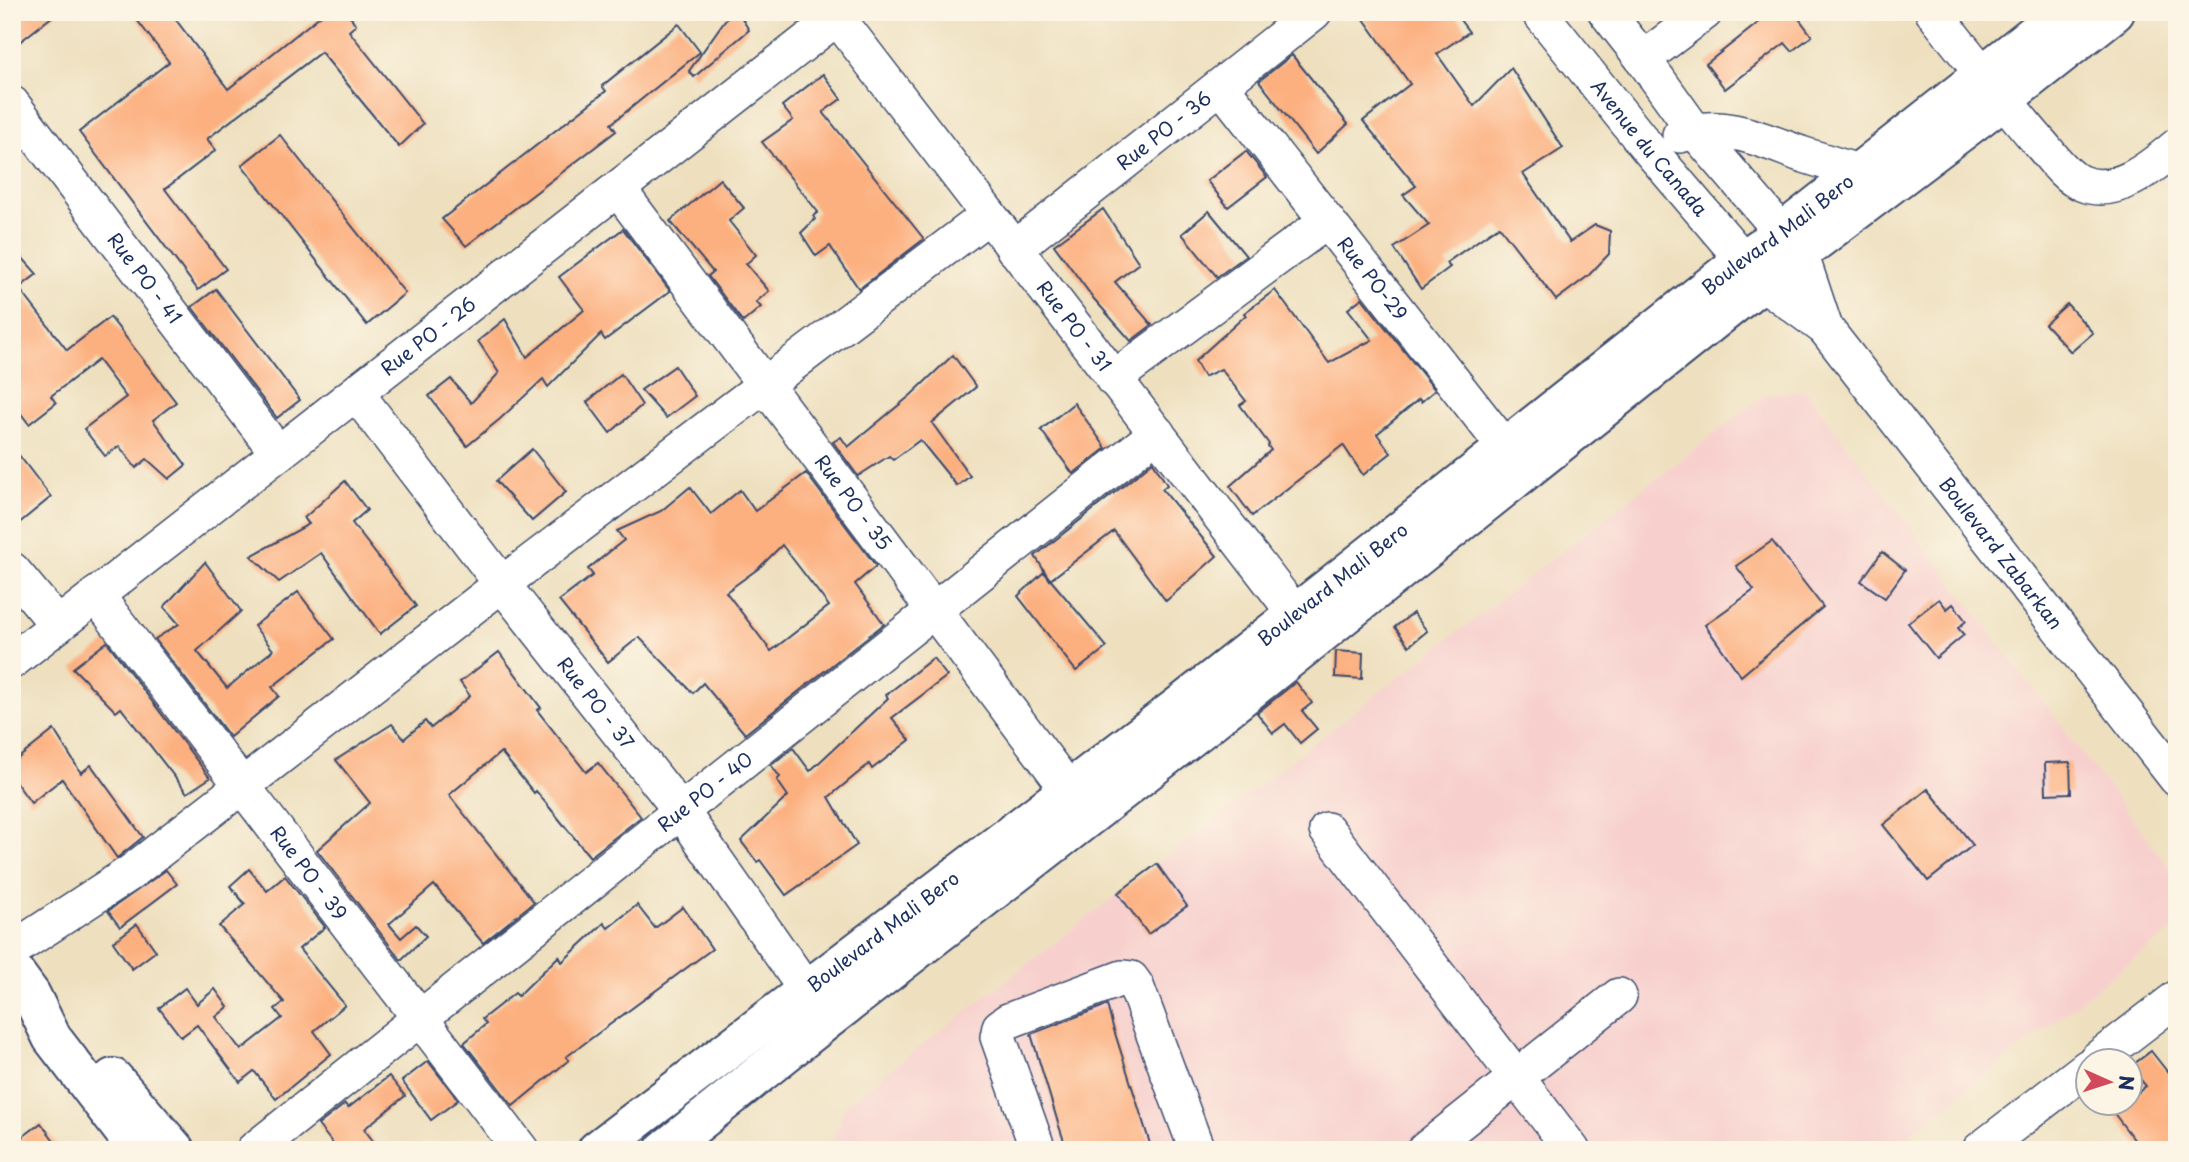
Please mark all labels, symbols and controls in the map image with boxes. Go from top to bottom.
street label: Avenue du Canada [1585,73,1715,222]
street label: Rue PO - 36 [1110,84,1217,176]
street label: Boulevard Mali Bero [1695,167,1859,301]
street label: Rue PO - 41 [102,226,189,329]
street label: Rue PO-29 [1331,230,1415,326]
street label: Rue PO - 31 [1031,274,1119,377]
street label: Rue PO - 26 [374,289,481,382]
street label: Rue PO - 35 [809,448,899,556]
street label: Boulevard Zabarkan [1933,470,2070,635]
street label: Boulevard Mali Bero [1251,515,1413,652]
street label: Rue PO - 37 [552,650,642,754]
street label: Rue PO - 40 [651,744,758,838]
street label: Rue PO - 39 [264,819,355,925]
street label: Boulevard Mali Bero [801,864,964,998]
north arrow [2074,1046,2144,1116]
text: N [2113,1075,2141,1091]

